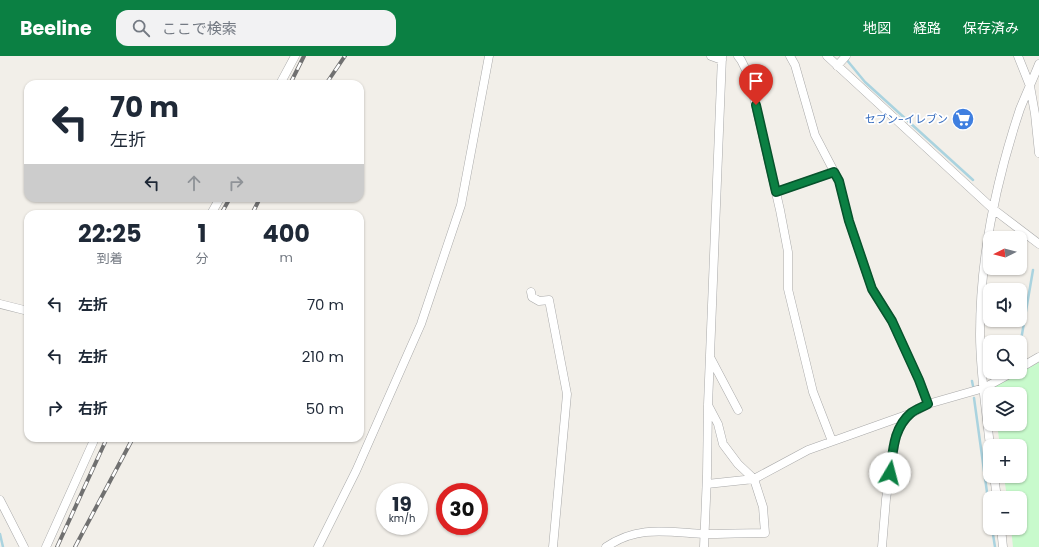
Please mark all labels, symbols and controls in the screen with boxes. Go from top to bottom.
search box [116,10,396,46]
text: Beeline [20,15,92,42]
icon: search [130,17,152,39]
text: ここで検索 [162,18,237,39]
text: 地図 [863,18,891,38]
text: 経路 [913,18,941,38]
text: 保存済み [963,18,1019,38]
pin [739,64,773,105]
icon: arrive [745,70,767,92]
text: 70 m [110,88,179,127]
icon: left [44,96,96,148]
supermarket icon: セブン-イレブン [950,106,976,132]
place label: セブン-イレブン [865,111,948,127]
text: 左折 [110,127,146,152]
icon: left [141,172,163,194]
icon: ahead [183,172,205,194]
icon: right [225,172,247,194]
text: 22:25 [78,217,142,250]
text: 1 [197,217,206,250]
text: 400 [262,217,310,250]
north arrow [983,231,1027,275]
map controls [983,231,1027,535]
text: m [280,248,293,267]
text: 到着 [97,249,123,268]
text: 分 [195,249,208,268]
button: sound [983,283,1027,327]
icon: left [44,293,66,315]
text: 左折 [78,294,108,315]
text: 70 m [307,294,344,315]
button: search [983,335,1027,379]
icon: left [44,345,66,367]
text: 左折 [78,346,108,367]
text: 210 m [302,346,344,367]
button: layers [983,387,1027,431]
icon: right [44,397,66,419]
text: 右折 [78,398,108,419]
text: 50 m [306,398,344,419]
button: + [983,439,1027,483]
position arrow [869,452,911,494]
speed limit sign: 30 [436,483,488,535]
text: 19 [392,490,412,518]
button: − [983,491,1027,535]
text: km/h [389,511,415,526]

